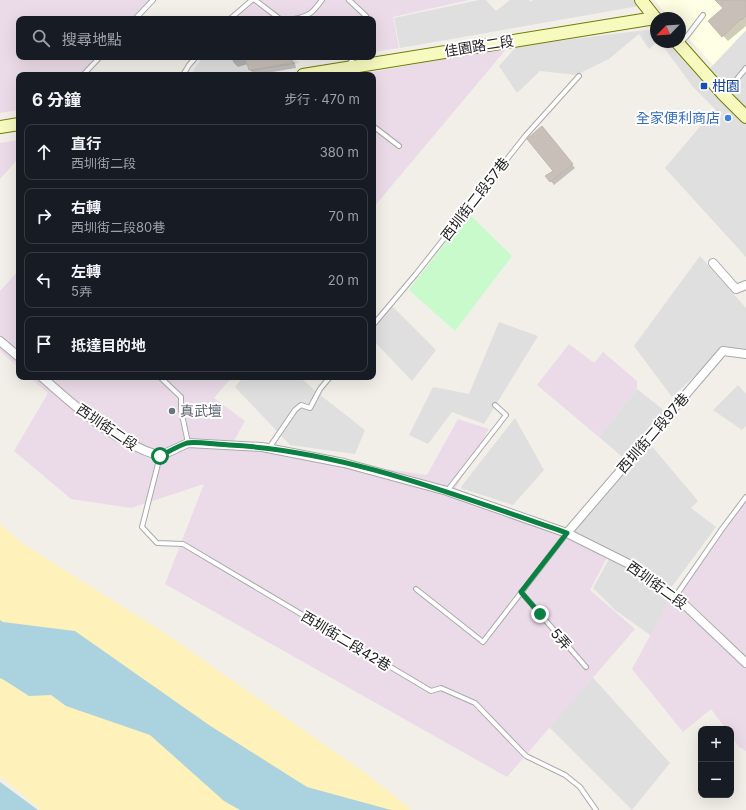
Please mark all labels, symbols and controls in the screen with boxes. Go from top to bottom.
north arrow [650,12,686,48]
search box [16,16,376,60]
icon: search [30,27,52,49]
text: 搜尋地點 [62,30,122,49]
street label: 佳園路二段 [443,32,515,59]
place label: 柑園 [712,77,740,94]
marker: 柑園 [699,81,709,91]
text: 6 分鐘 [32,90,81,110]
text: 步行 · 470 m [284,91,360,107]
place label: 全家便利商店 [636,109,720,126]
marker: 全家便利商店 [723,113,733,123]
text: 直行 [71,134,101,153]
icon: ahead [33,141,55,163]
text: 380 m [320,144,359,160]
street label: 西圳街二段57巷 [437,154,512,243]
text: 西圳街二段 [71,155,136,171]
text: 右轉 [71,198,101,217]
icon: right [33,205,55,227]
text: 70 m [329,208,359,224]
text: 西圳街二段80巷 [71,219,165,235]
text: 左轉 [71,262,101,281]
icon: left [33,269,55,291]
text: 20 m [328,272,359,288]
text: 5弄 [71,283,92,299]
icon: arrive [33,333,55,355]
text: 抵達目的地 [71,336,146,355]
street label: 西圳街二段97巷 [613,389,692,476]
street label: 西圳街二段 [74,400,141,453]
place label: 真武壇 [180,402,222,419]
marker: 真武壇 [167,406,177,416]
route start [151,447,169,465]
street label: 西圳街二段 [624,557,691,612]
route end [531,605,549,623]
street label: 西圳街二段42巷 [298,607,394,674]
street label: 5弄 [548,625,575,653]
map controls [698,726,734,798]
button: + [698,726,734,762]
button: − [698,762,734,798]

